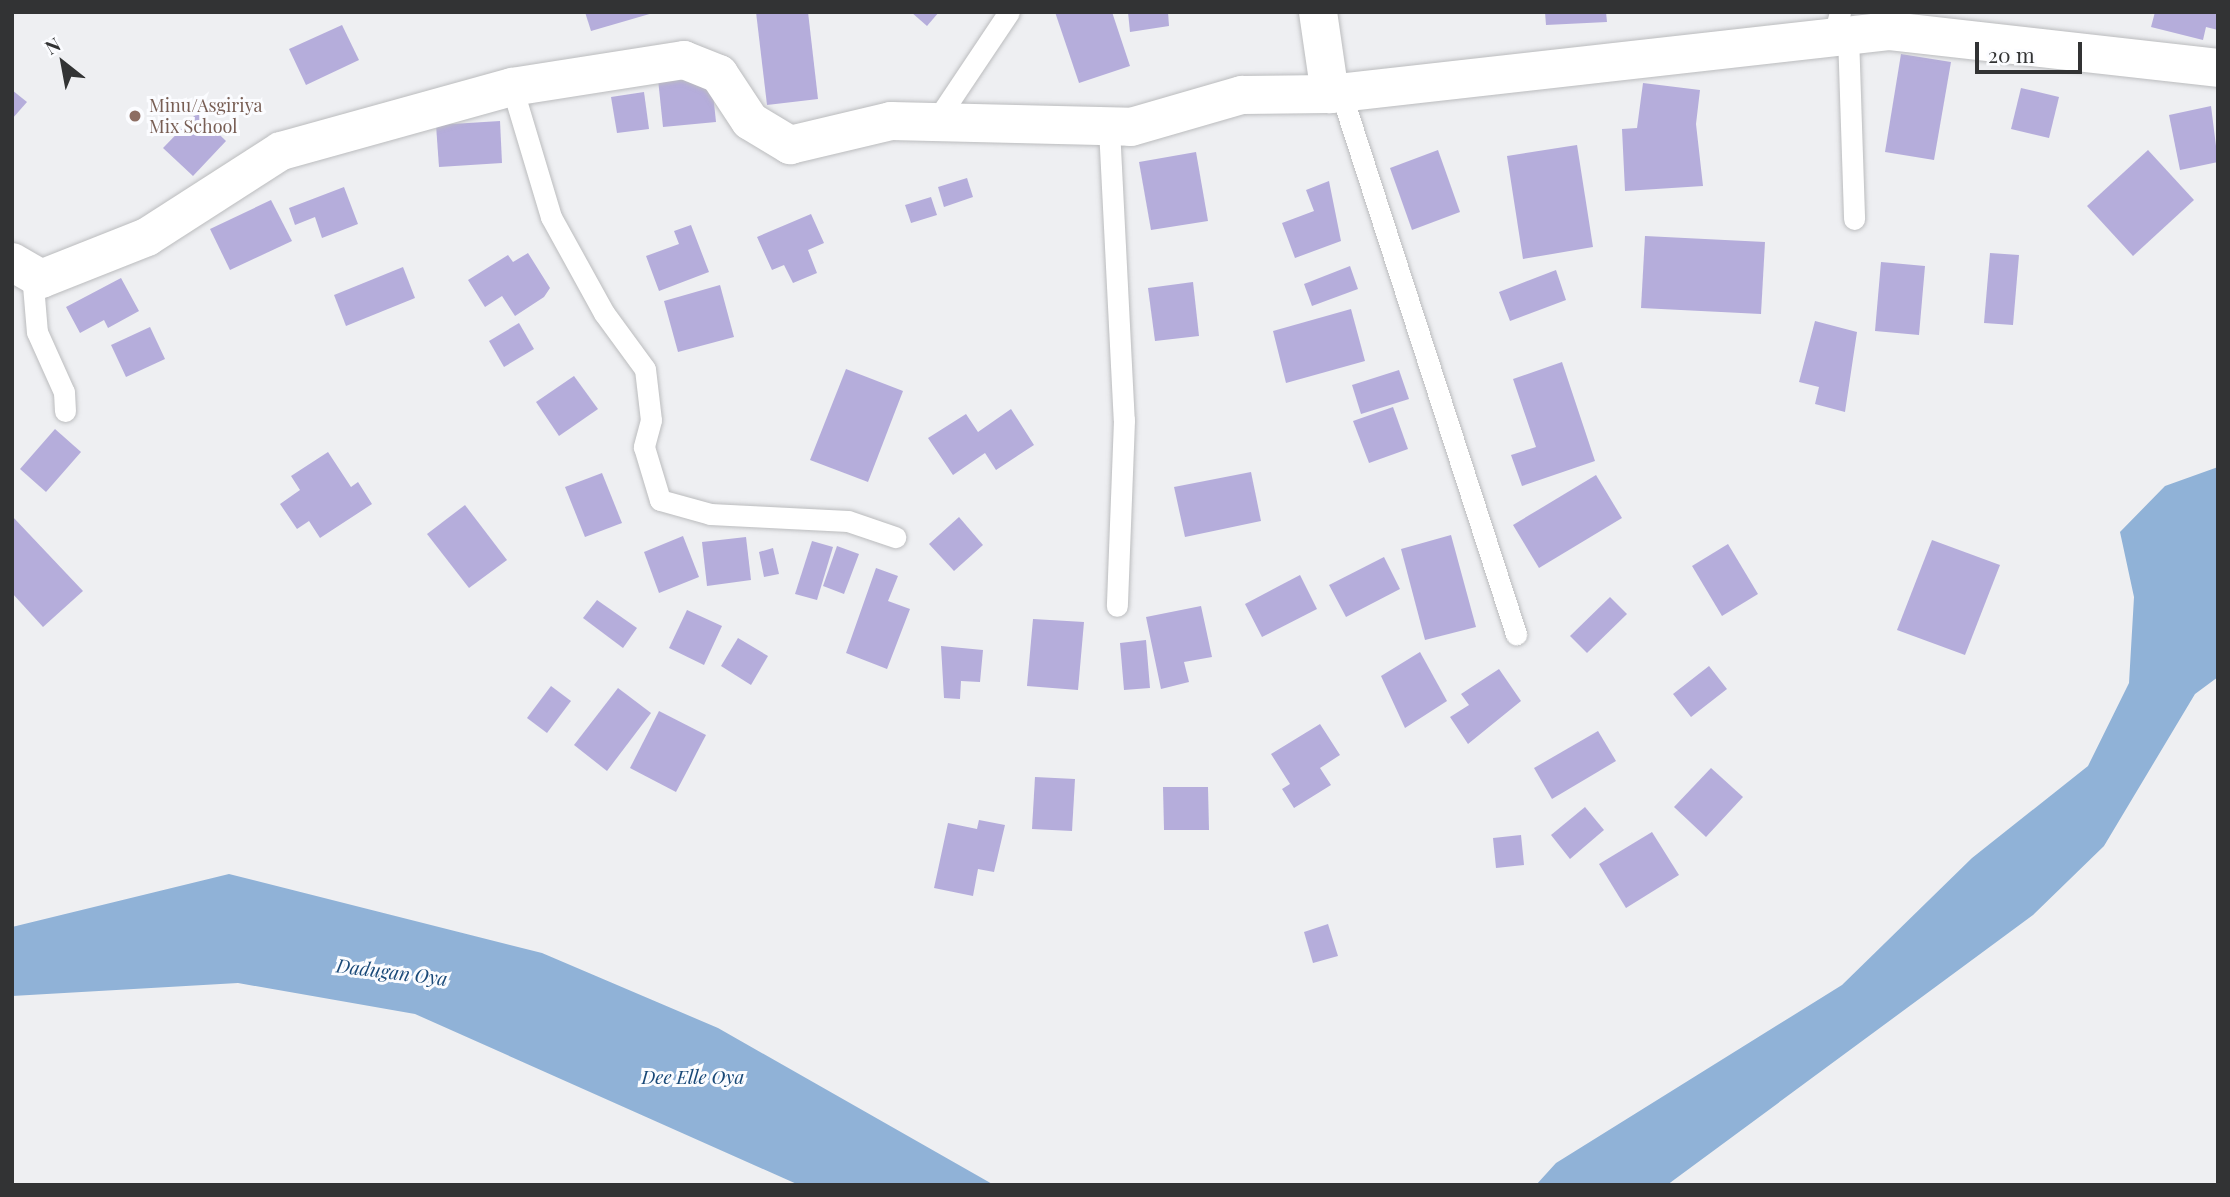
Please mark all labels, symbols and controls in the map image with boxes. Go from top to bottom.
north arrow [28,28,98,98]
scale bar [1978,28,2085,72]
text: N [40,30,65,60]
text: 20 m [1988,40,2035,68]
place label: Minu/Asgiriya Mix School [149,95,263,138]
marker: Minu/Asgiriya Mix School [127,108,143,124]
water label: Dadugan Oya [335,954,449,990]
water label: Dee Elle Oya [642,1066,744,1088]

